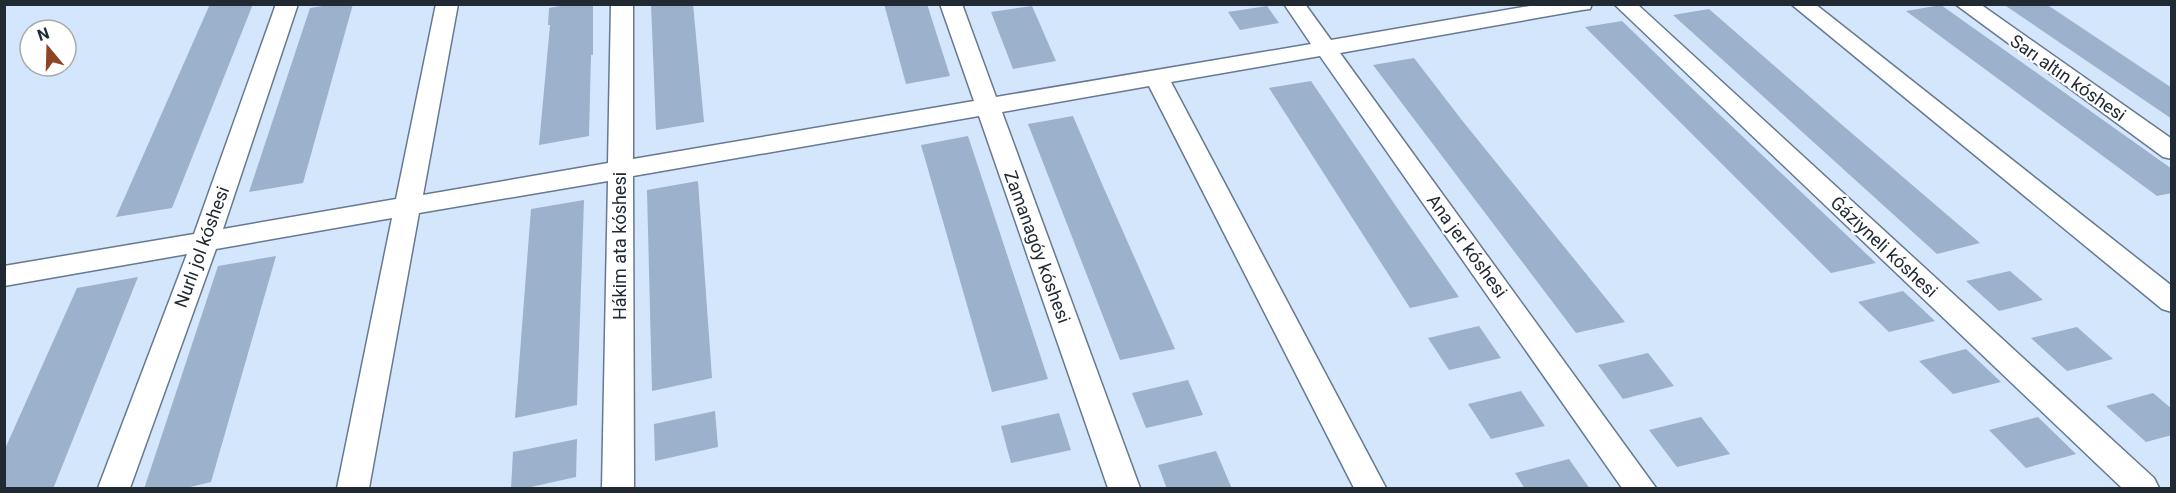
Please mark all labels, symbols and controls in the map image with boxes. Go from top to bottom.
north arrow [18,18,78,78]
text: N [35,23,52,45]
street label: Sarı altın kóshesi [2006,30,2130,125]
street label: Zamanagóy kóshesi [1000,168,1075,326]
street label: Hákim ata kóshesi [609,172,630,320]
street label: Nurlı jol kóshesi [170,183,233,310]
street label: Ana jer kóshesi [1423,190,1512,301]
street label: Ǵáziyneli kóshesi [1827,192,1942,302]

